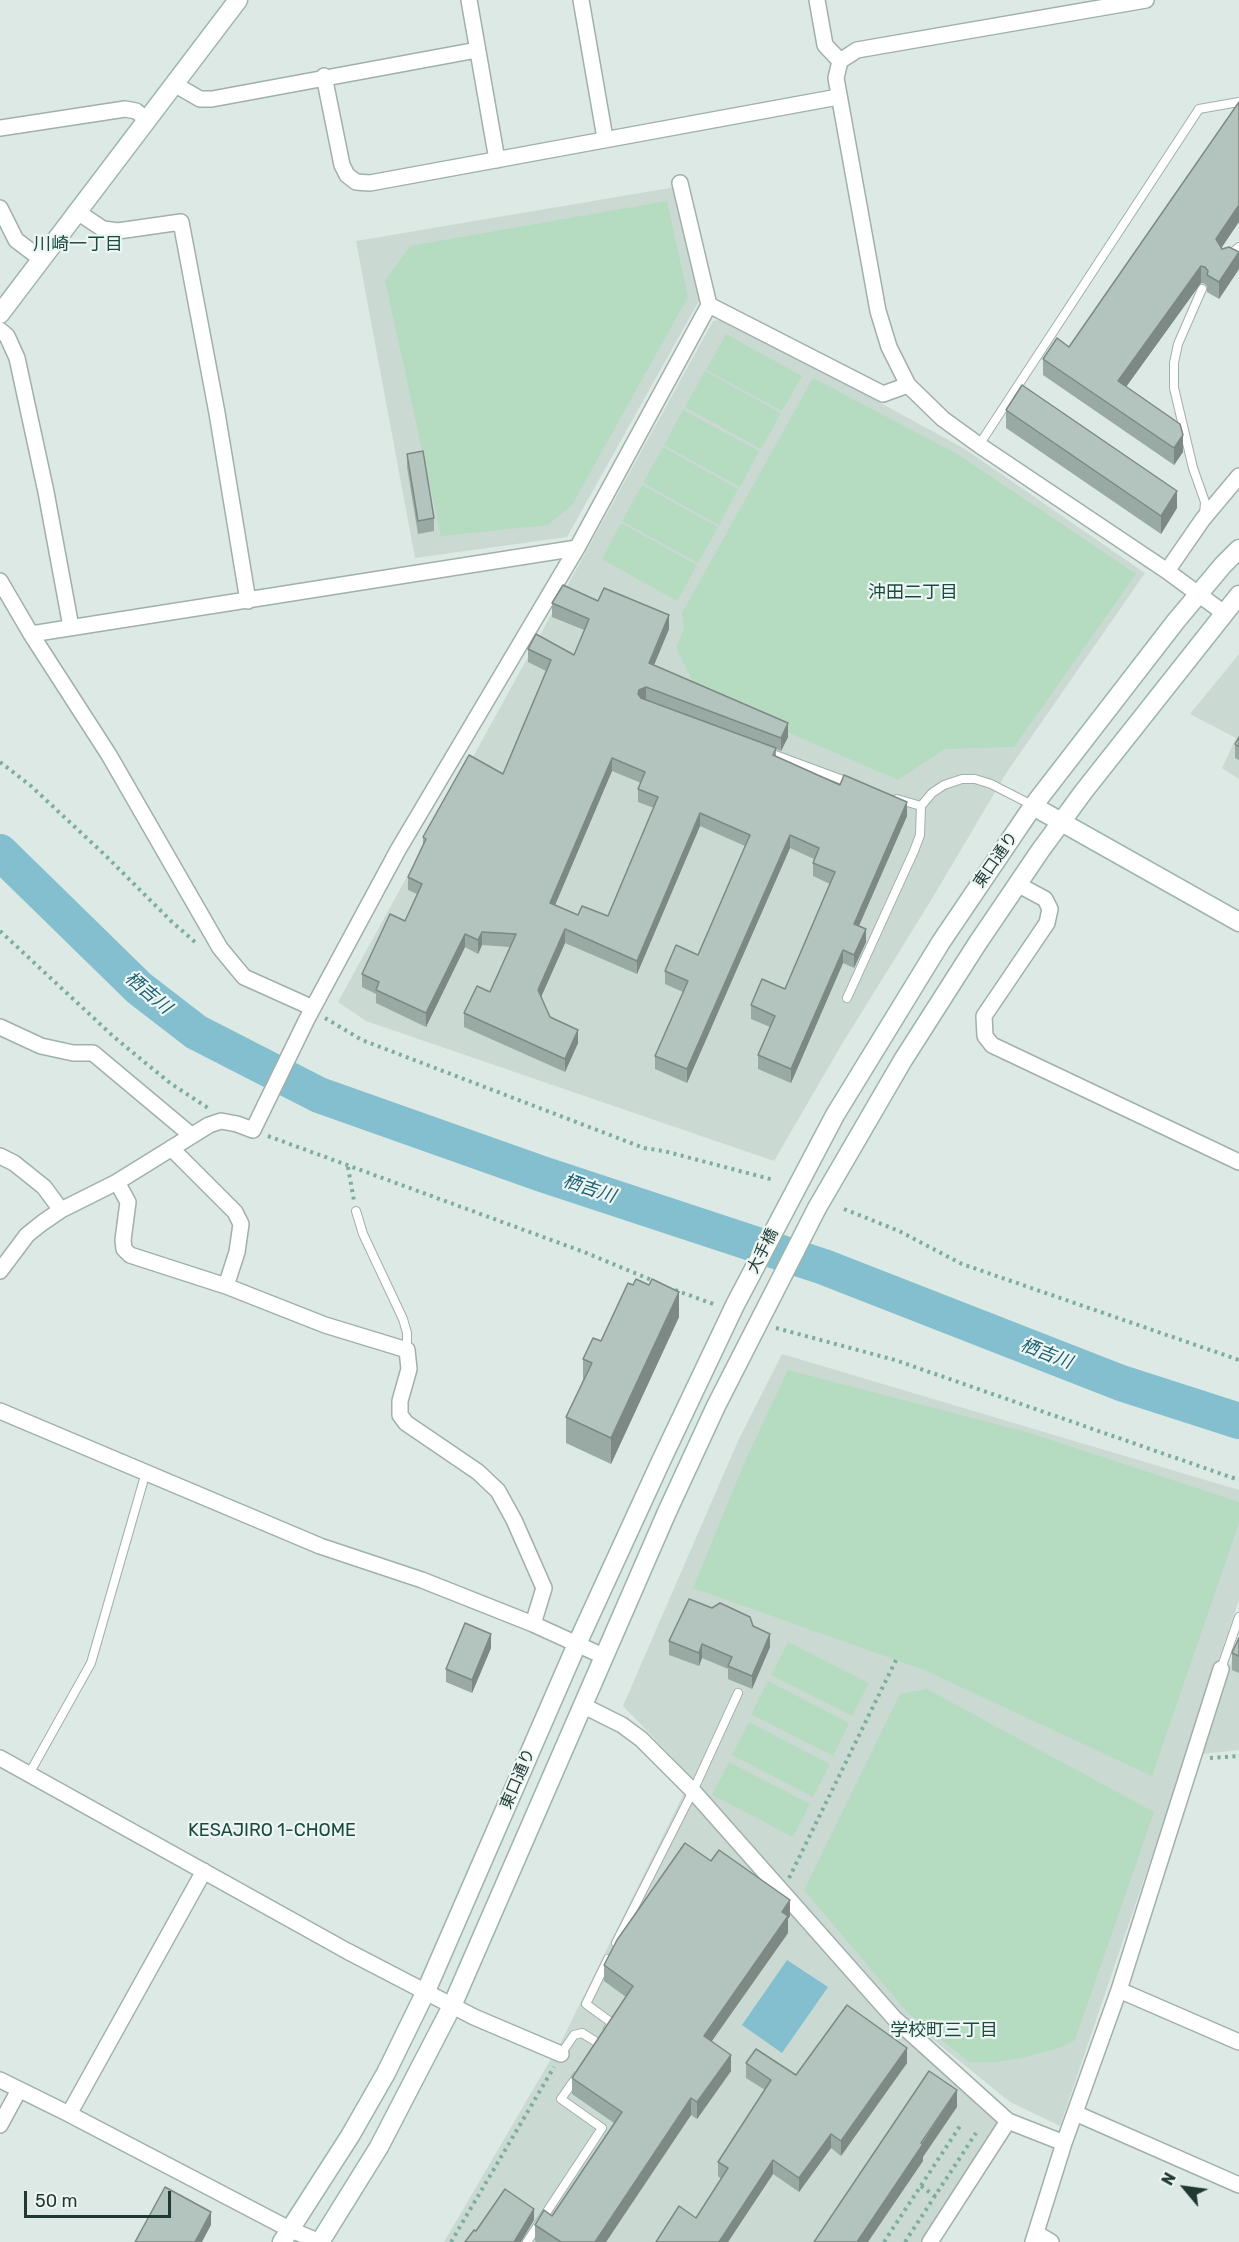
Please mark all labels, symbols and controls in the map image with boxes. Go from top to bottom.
district label: 川崎一丁目 [33,234,123,256]
district label: 沖田二丁目 [868,582,958,604]
street label: 東口通り [970,828,1022,892]
water label: 栖吉川 [120,967,176,1019]
water label: 栖吉川 [560,1170,618,1208]
street label: 大手橋 [744,1225,782,1277]
water label: 栖吉川 [1017,1334,1075,1374]
street label: 東口通り [497,1746,539,1812]
district label: KESAJIRO 1-CHOME [176,1820,368,1842]
district label: 学校町三丁目 [890,2020,998,2042]
north arrow [1155,2158,1215,2218]
text: N [1158,2169,1180,2189]
scale bar [27,2179,174,2217]
text: 50 m [35,2190,78,2212]

